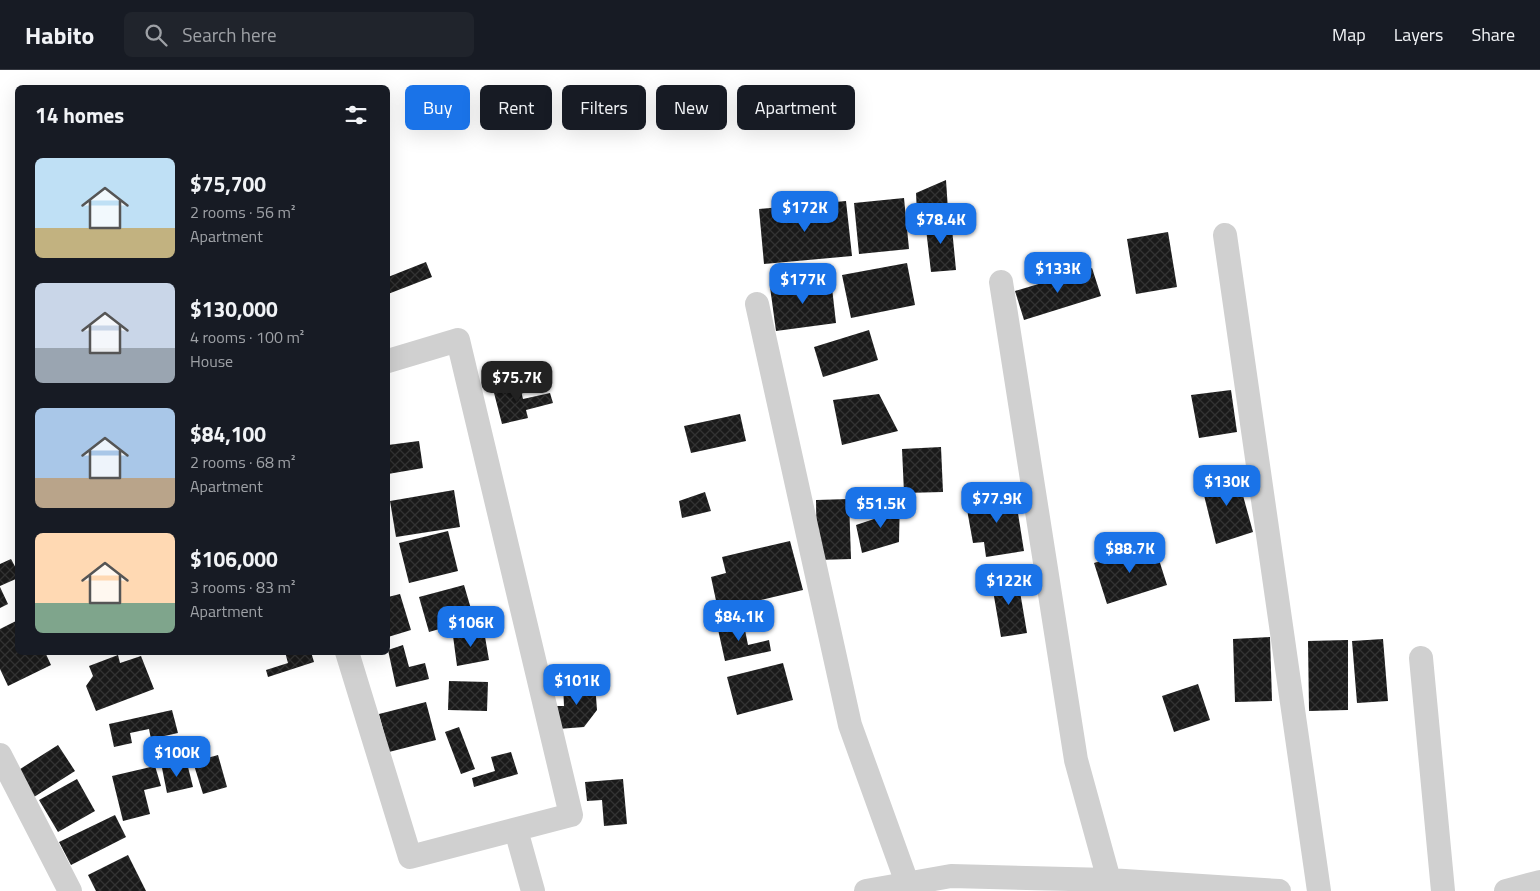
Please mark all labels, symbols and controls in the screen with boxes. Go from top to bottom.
search box [124,12,474,57]
text: Habito [25,17,94,53]
text: Search here [182,20,277,49]
icon: search [142,21,170,49]
text: Map [1332,21,1366,48]
text: Layers [1394,21,1443,48]
text: Share [1471,21,1515,48]
chip: Buy [405,85,470,130]
chip: Rent [480,85,552,130]
chip: Filters [562,85,646,130]
chip: New [656,85,727,130]
chip: Apartment [737,85,855,130]
text: 14 homes [35,99,124,131]
icon: filters [342,101,370,129]
text: $75,700 [190,168,266,200]
icon: home [75,178,135,238]
pin: $172K [770,190,840,233]
text: $172K [782,195,828,219]
text: 2 rooms · 56 m² [190,200,295,224]
pin: $78.4K [900,202,982,245]
text: $78.4K [916,207,966,231]
text: Apartment [190,224,263,248]
pin: $133K [1023,252,1093,294]
text: $133K [1035,256,1081,280]
pin: $177K [768,262,838,305]
text: $177K [780,267,826,291]
text: $130,000 [190,293,278,325]
icon: home [75,303,135,363]
text: 4 rooms · 100 m² [190,325,304,349]
text: House [190,349,233,373]
pin: $75.7K [476,360,558,403]
text: $75.7K [492,365,542,389]
text: $84,100 [190,418,266,450]
icon: home [75,428,135,488]
text: 2 rooms · 68 m² [190,450,295,474]
pin: $130K [1192,464,1262,507]
text: $130K [1204,469,1250,493]
text: Apartment [190,474,263,498]
pin: $77.9K [956,482,1038,524]
pin: $51.5K [840,486,922,529]
text: $77.9K [972,486,1022,510]
text: $51.5K [856,491,906,515]
pin: $88.7K [1089,532,1171,574]
text: $88.7K [1105,536,1155,560]
text: $106,000 [190,543,278,575]
icon: home [75,553,135,613]
pin: $122K [974,564,1044,606]
text: $122K [986,568,1032,592]
text: 3 rooms · 83 m² [190,575,295,599]
text: Apartment [190,599,263,623]
pin: $84.1K [698,600,780,642]
text: $84.1K [714,604,764,628]
pin: $106K [436,606,506,648]
text: $106K [448,610,494,634]
pin: $101K [542,664,612,706]
text: $101K [554,668,600,692]
pin: $100K [142,736,212,778]
text: $100K [154,740,200,764]

